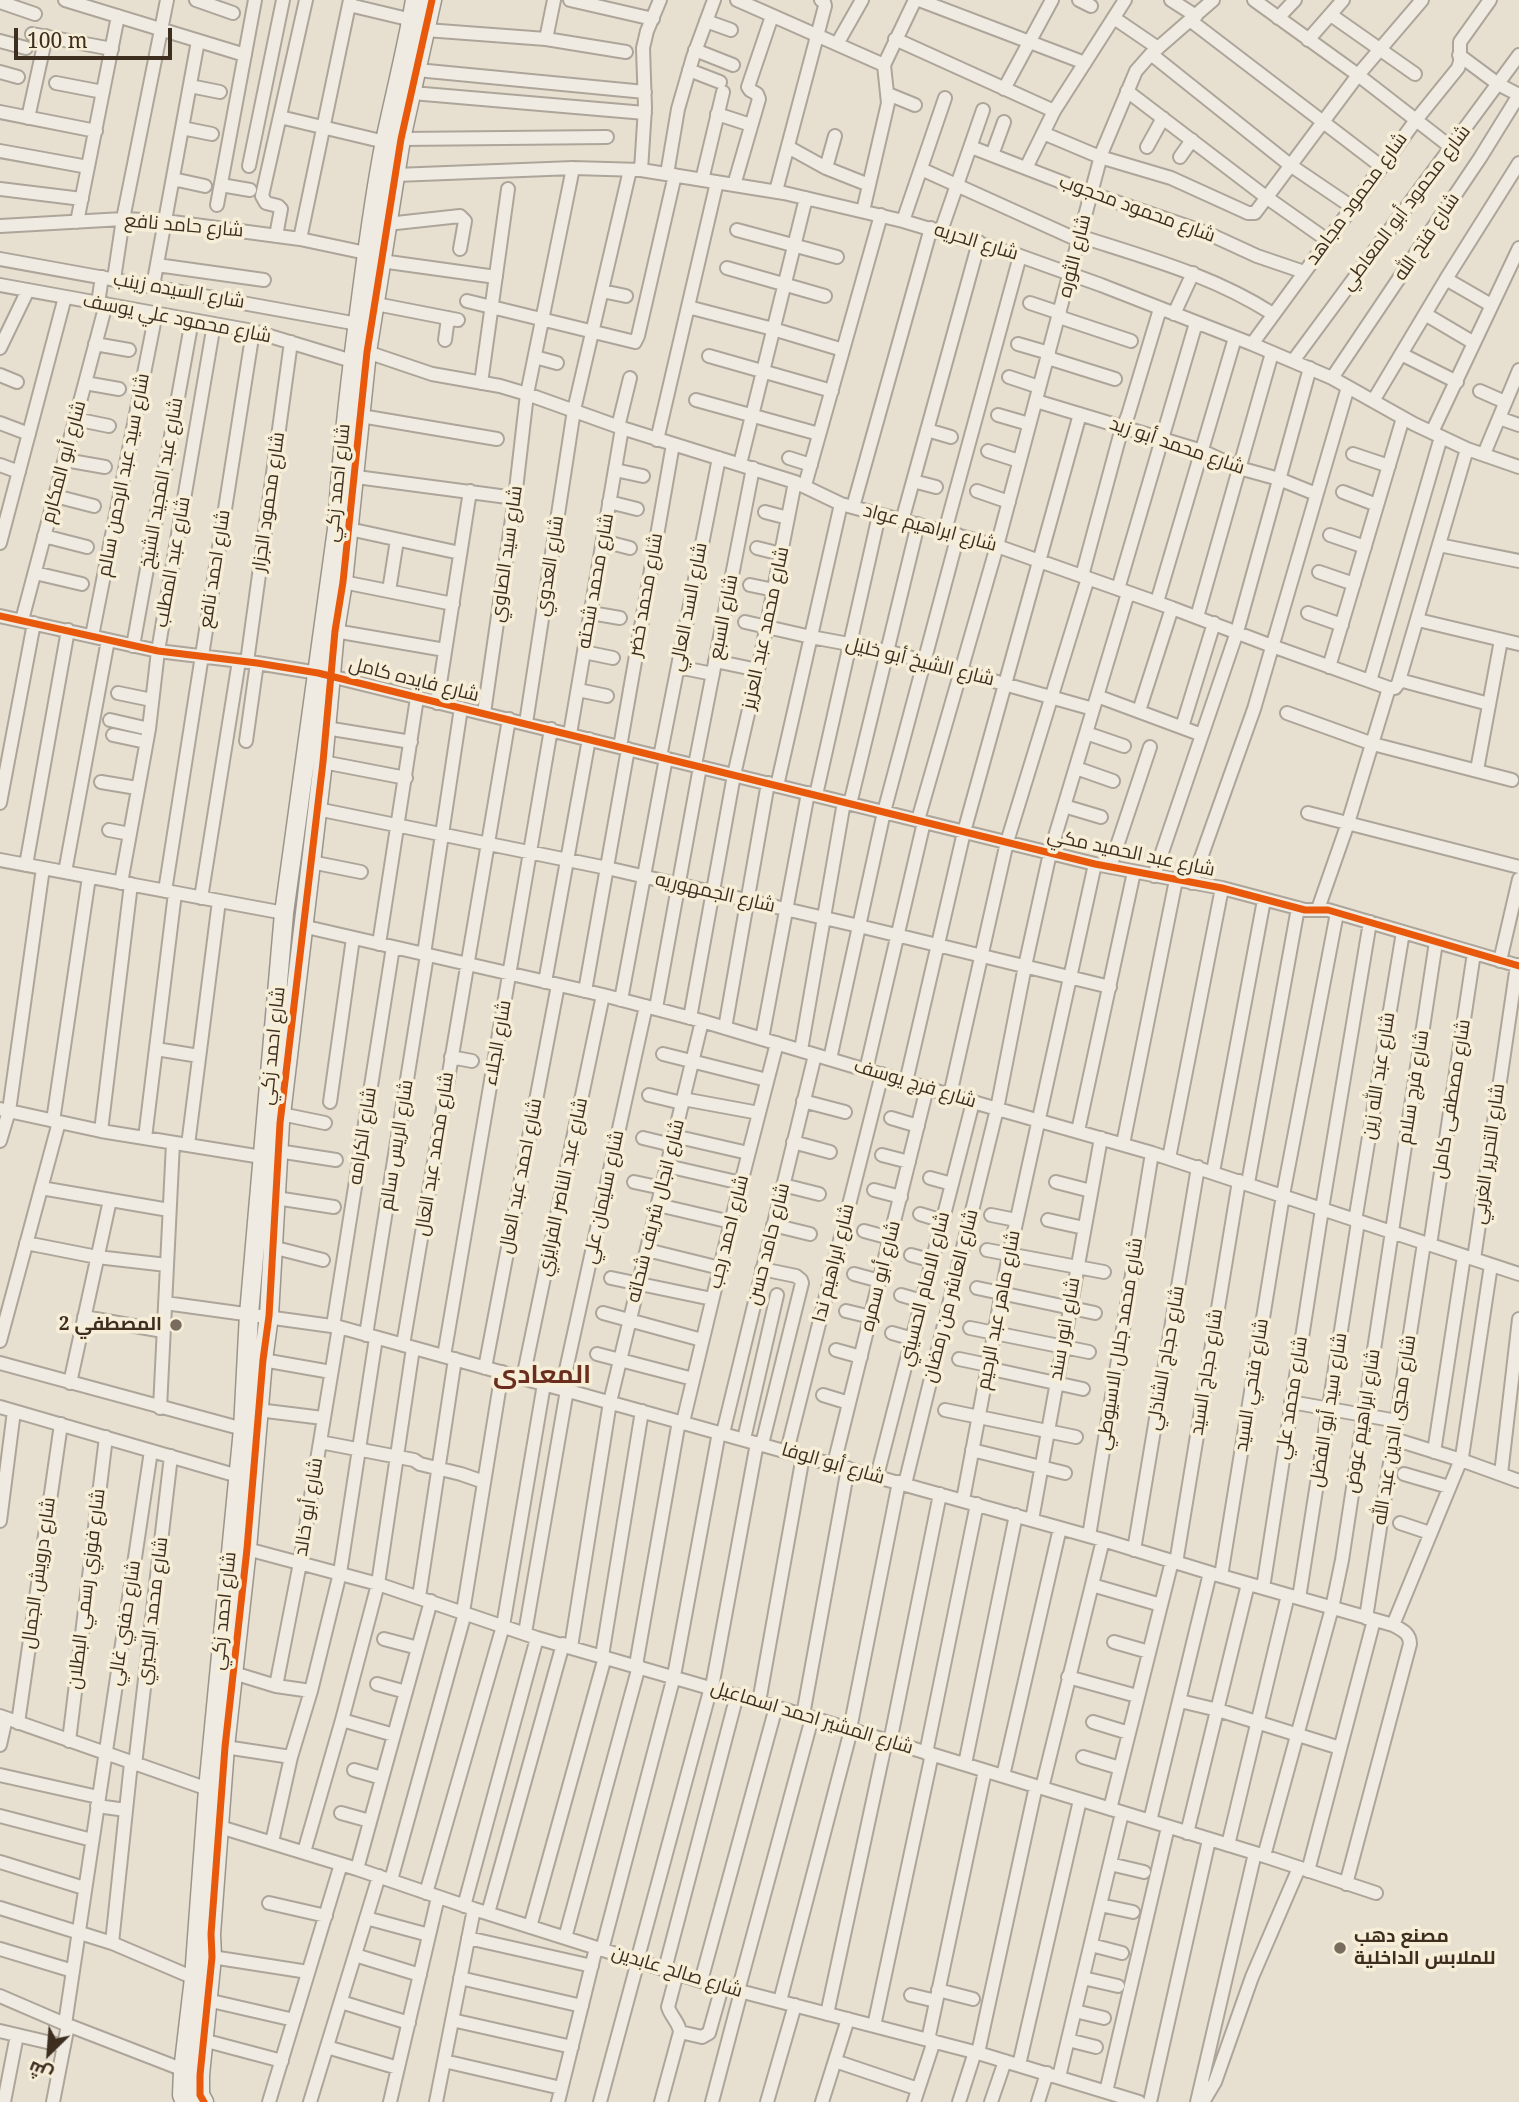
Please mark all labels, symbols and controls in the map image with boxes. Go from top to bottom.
scale bar [18,14,175,58]
text: 100 m [27,26,88,54]
street label: شارع محمود أبو المعاطي [1336,121,1476,295]
street label: شارع محمود مجاهد [1301,128,1413,270]
street label: شارع محمود محجوب [1056,170,1218,248]
street label: شارع فتح الله [1389,189,1465,285]
street label: شارع حامد نافع [124,209,244,243]
street label: شارع الثوره [1054,212,1096,300]
street label: شارع الحريه [931,218,1021,266]
street label: شارع السيده زينب [112,268,246,314]
street label: شارع محمود علي يوسف [81,290,273,348]
street label: شارع سيد عبد الرحمن سالم [93,371,155,579]
street label: شارع عبد المجيد الشيخ [136,396,188,570]
street label: شارع أبو المكارم [37,398,91,526]
street label: شارع محمد أبو زيد [1107,412,1247,480]
street label: شارع احمد زكي [320,423,356,543]
street label: شارع محمود الجزار [248,431,290,573]
street label: شارع سيد الصاوي [486,484,528,624]
street label: شارع عبد المطلب [150,495,196,629]
street label: شارع ابراهيم عواد [861,499,999,557]
street label: شارع احمد نافع [194,508,236,630]
street label: شارع محمد شحته [573,512,619,650]
street label: شارع العدوي [531,514,569,618]
street label: شارع محمد خضر [624,531,668,659]
street label: شارع السد العالي [665,541,713,673]
street label: شارع محمد عبد العزيز [738,545,794,711]
street label: شارع السبع [705,573,743,661]
street label: شارع الشيخ أبو خليل [843,633,997,691]
street label: شارع فايده كامل [347,653,481,707]
street label: شارع عبد الحميد مكي [1045,824,1217,882]
street label: شارع الجمهوريه [653,868,777,918]
street label: شارع احمد زكي [255,986,291,1106]
street label: شارع الجلاء [479,998,517,1088]
street label: شارع عبد الله زين [1358,1011,1400,1141]
street label: شارع مصطفى كامل [1428,1018,1476,1180]
street label: شارع فرج سلام [1394,1028,1434,1146]
street label: شارع فرج يوسف [851,1055,979,1113]
street label: شارع محمد عبد العال [411,1070,459,1238]
street label: شارع الريس سالم [375,1078,419,1212]
street label: شارع التحرير الغربي [1468,1082,1510,1226]
street label: شارع الكرامه [344,1086,382,1186]
street label: شارع احمد عبد العال [495,1096,547,1256]
street label: شارع عبد الناصر الفرايزي [533,1096,593,1278]
street label: شارع انجال شريف شحاته [622,1117,690,1305]
street label: شارع سليمان علي [579,1128,629,1266]
street label: شارع احمد رجب [704,1173,754,1291]
street label: شارع حامد حسن [743,1181,795,1307]
street label: شارع ابراهيم ندا [808,1201,860,1325]
street label: شارع العاشر من رمضان [918,1207,984,1385]
street label: شارع الامام الحسيني [895,1209,955,1369]
street label: شارع أبو سمره [856,1218,906,1334]
street label: شارع ماهر عبد الرحيم [972,1228,1026,1392]
street label: شارع محمد جلال الاسيوطي [1092,1236,1148,1452]
street label: شارع انور سند [1045,1276,1085,1382]
street label: شارع حجاج الشاذلي [1142,1284,1190,1432]
street label: شارع حجاج السيد [1186,1307,1228,1437]
place label: المصطفي 2 [59,1314,162,1336]
marker: المصطفي 2 [168,1317,184,1333]
street label: شارع فتحي السيد [1230,1317,1274,1453]
street label: شارع سيد أبو الفضل [1306,1331,1352,1489]
street label: شارع محيي الدين عبد الله [1369,1333,1421,1527]
street label: شارع محمد علي [1271,1335,1313,1461]
street label: شارع ابراهيم عوض [1340,1347,1386,1495]
district label: المعادى [493,1360,591,1392]
street label: شارع أبو الوفا [779,1438,887,1490]
street label: شارع أبو خالد [290,1456,328,1558]
street label: شارع فوزي رسمي البطلان [63,1487,111,1691]
street label: شارع درويش الجمال [17,1496,61,1650]
street label: شارع محمد البحيري [133,1536,173,1686]
street label: شارع احمد زكي [206,1551,242,1671]
street label: شارع حفني غالي [104,1559,146,1687]
street label: شارع المشير احمد اسماعيل [708,1676,916,1760]
place label: مصنع دهب للملابس الداخلية [1354,1926,1495,1970]
marker: مصنع دهب للملابس الداخلية [1332,1940,1348,1956]
street label: شارع صالح عابدين [609,1941,745,2003]
north arrow [14,2018,84,2088]
text: ش [24,2055,57,2089]

